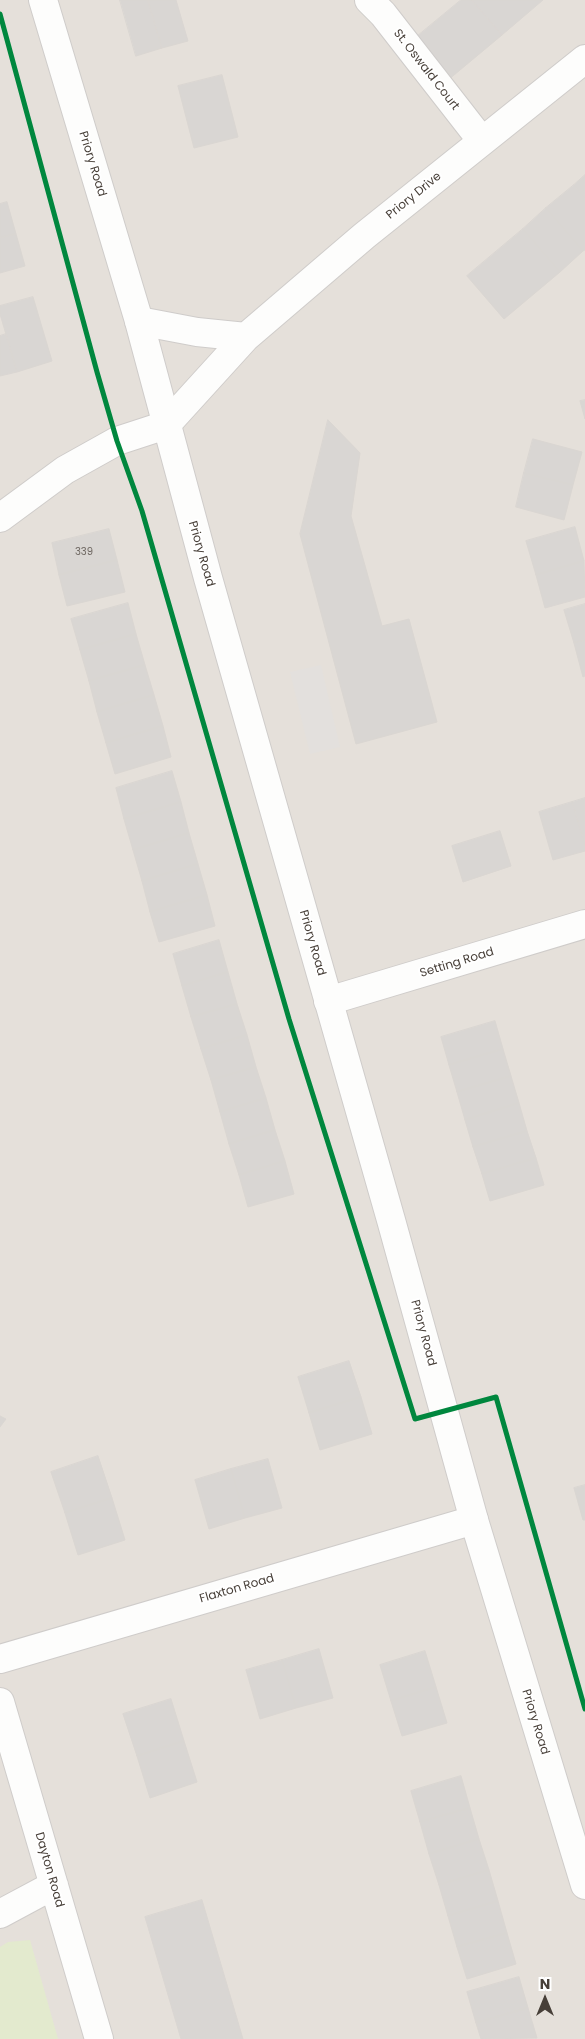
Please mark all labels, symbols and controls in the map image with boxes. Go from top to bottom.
street label: St. Oswald Court [390,27,462,113]
street label: Priory Road [75,130,109,198]
street label: Priory Drive [384,169,444,223]
street label: Priory Road [185,519,217,589]
house number: 339 [75,546,93,558]
street label: Priory Road [296,908,328,978]
street label: Setting Road [418,945,496,981]
street label: Priory Road [407,1298,439,1368]
street label: Flaxton Road [198,1571,276,1607]
street label: Priory Road [518,1688,552,1756]
street label: Dayton Road [31,1831,67,1909]
north arrow [520,1974,570,2024]
text: N [540,1974,550,1994]

